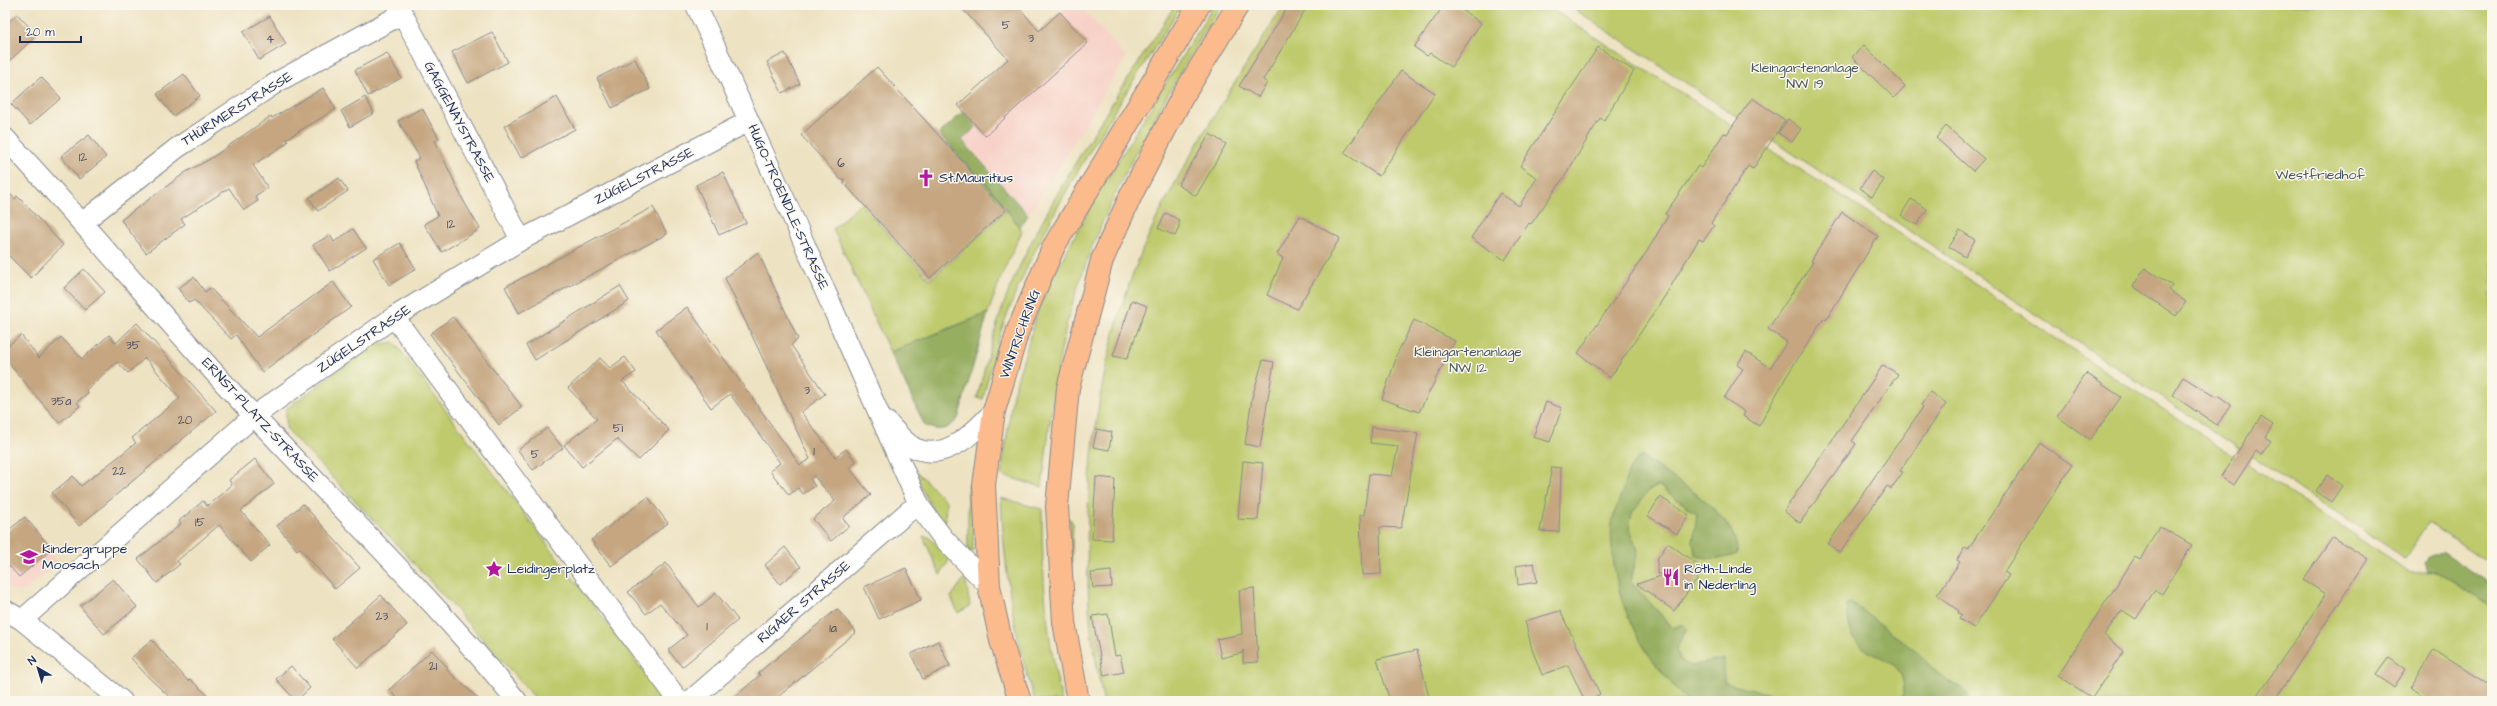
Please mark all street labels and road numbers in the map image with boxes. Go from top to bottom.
street label: GAGGENAYSTRASSE [419,58,500,187]
street label: THÜRMERSTRASSE [177,66,297,151]
street label: HUGO-TROENDLE-STRASSE [742,121,834,294]
street label: ZÜGELSTRASSE [591,142,698,210]
street label: WINTRICHRING [995,286,1046,382]
street label: ZÜGELSTRASSE [313,300,416,378]
street label: ERNST-PLATZ-STRASSE [197,353,324,487]
street label: RIGAER STRASSE [753,555,855,648]

